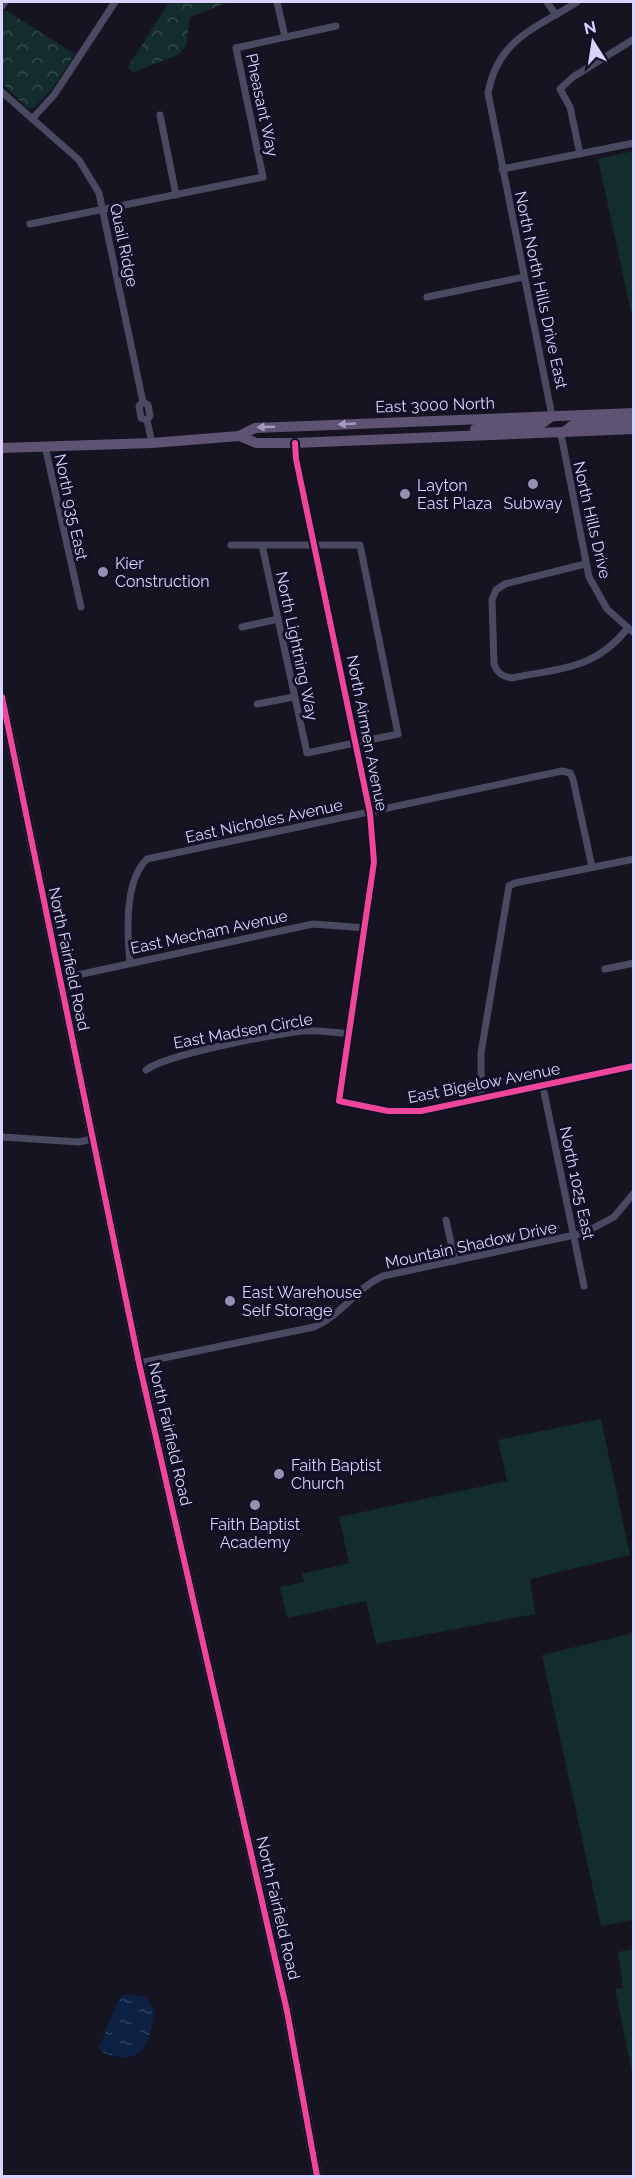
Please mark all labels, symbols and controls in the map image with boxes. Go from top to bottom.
north arrow [563,12,623,72]
text: N [582,17,598,38]
street label: Pheasant Way [242,52,282,159]
street label: North North Hills Drive East [511,189,571,391]
street label: Quail Ridge [106,202,142,288]
street label: East 3000 North [375,393,495,417]
one-way arrow [337,419,356,428]
one-way arrow [256,423,275,432]
street label: North 935 East [50,452,92,563]
street label: North Hills Drive [569,459,615,581]
place label: Layton East Plaza [417,476,492,513]
marker: Subway [526,477,540,491]
marker: Layton East Plaza [398,487,412,501]
place label: Subway [504,494,563,513]
place label: Kier Construction [115,554,210,591]
marker: Kier Construction [96,565,110,579]
street label: North Lightning Way [272,570,322,723]
street label: North Airmen Avenue [343,653,391,813]
street label: East Nicholes Avenue [184,795,344,847]
street label: North Fairfield Road [44,885,94,1033]
street label: East Mecham Avenue [129,906,289,958]
street label: East Madsen Circle [172,1009,314,1053]
street label: East Bigelow Avenue [406,1059,562,1107]
street label: North 1025 East [556,1125,598,1242]
street label: Mountain Shadow Drive [383,1218,559,1272]
place label: East Warehouse Self Storage [242,1283,362,1320]
marker: East Warehouse Self Storage [223,1294,237,1308]
street label: North Fairfield Road [144,1360,196,1508]
place label: Faith Baptist Church [291,1456,382,1493]
marker: Faith Baptist Church [272,1467,286,1481]
marker: Faith Baptist Academy [248,1498,262,1512]
place label: Faith Baptist Academy [210,1515,301,1552]
street label: North Fairfield Road [252,1834,304,1982]

